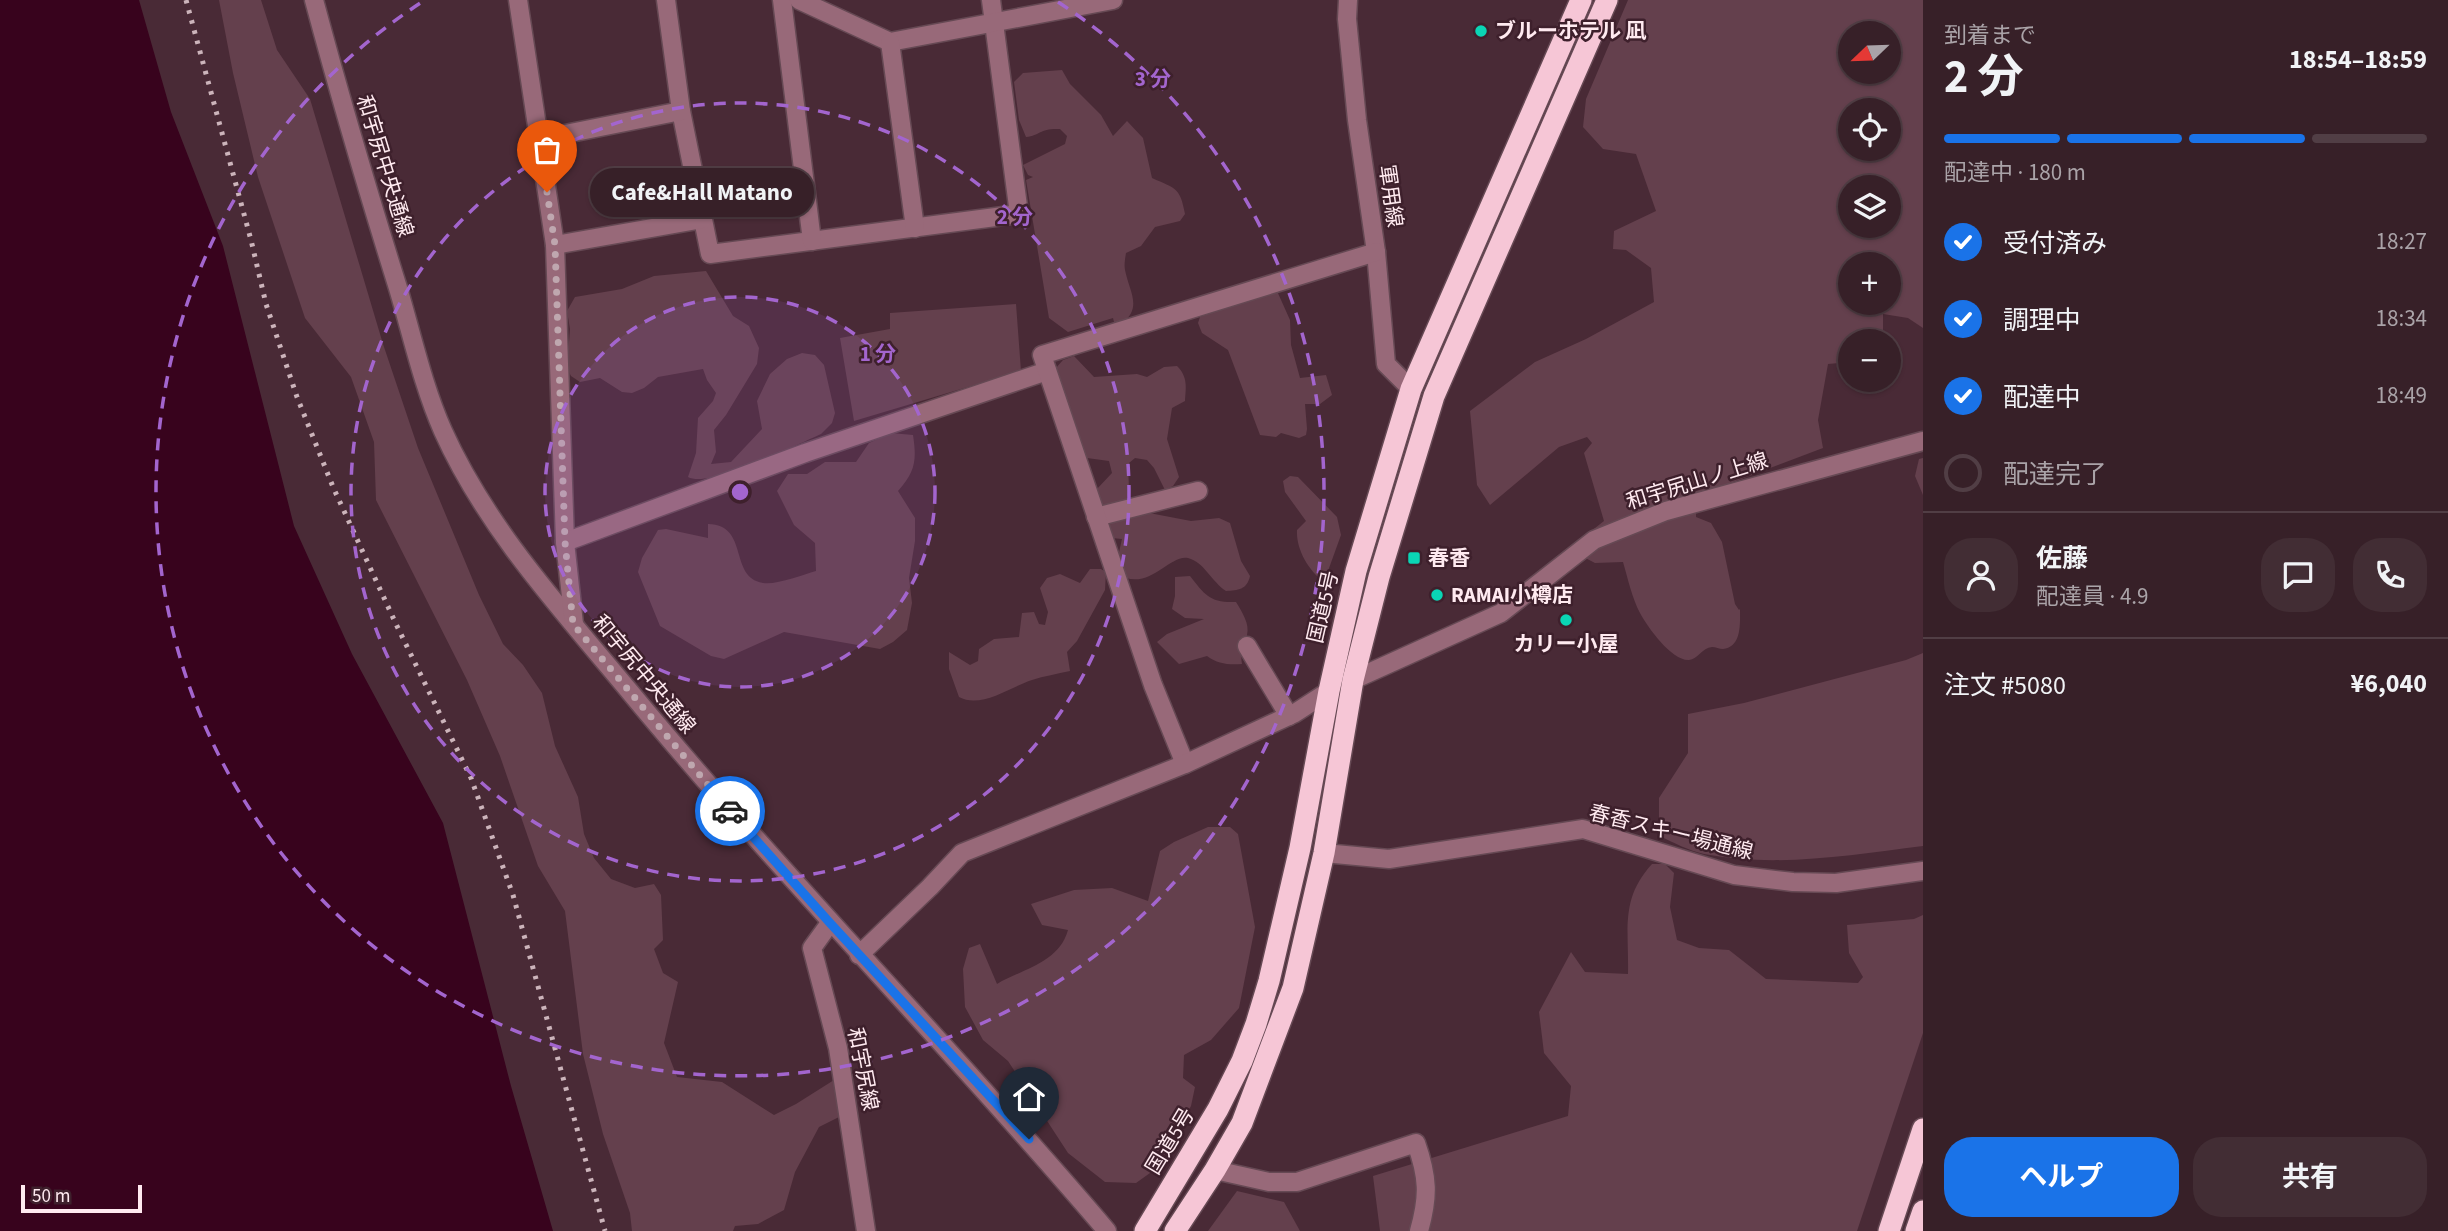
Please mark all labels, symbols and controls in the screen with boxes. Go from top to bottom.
place label: ブルーホテル 凪 [1495,16,1646,46]
text: 到着まで [1944,19,2036,52]
north arrow [1838,21,1900,84]
map controls [1838,21,1901,392]
marker: ブルーホテル 凪 [1473,23,1489,39]
text: 18:54–18:59 [2289,41,2427,78]
text: 2 分 [1944,45,2024,110]
text: 3 分 [1135,64,1171,94]
street label: 和宇尻中央通線 [349,91,421,241]
button: locate [1838,98,1901,161]
pin [517,120,577,192]
icon: bag [528,131,566,169]
text: 配達中 · 180 m [1944,156,2086,189]
street label: 軍用線 [1372,163,1410,229]
callout: Cafe&Hall Matano [589,168,813,216]
button: layers [1838,175,1901,238]
text: Cafe&Hall Matano [611,176,793,209]
text: 2 分 [997,202,1033,232]
icon: check [1944,223,1982,261]
text: 受付済み [2003,225,2107,262]
text: 18:27 [2376,225,2427,258]
button: + [1838,252,1901,315]
icon: check [1944,300,1982,338]
text: 調理中 [2003,302,2081,339]
text: 18:34 [2376,302,2427,335]
button: − [1838,329,1901,392]
text: 1 分 [860,339,896,369]
icon: check [1944,377,1982,415]
text: 配達中 [2003,379,2081,416]
text: 18:49 [2376,379,2427,412]
street label: 和宇尻山ノ上線 [1622,445,1772,517]
text: 配達完了 [2003,456,2107,493]
centre of rings [728,480,752,504]
button: person [1944,538,2018,612]
button: chat [2261,538,2335,612]
button: phone [2353,538,2427,612]
text: 佐藤 [2036,540,2088,577]
place label: 春香 [1428,543,1470,573]
marker: 春香 [1406,550,1422,566]
street label: 国道5号 [1300,568,1346,646]
place label: RAMAI小樽店 [1451,580,1573,610]
text: 配達員 · 4.9 [2036,580,2149,613]
marker: RAMAI小樽店 [1429,587,1445,603]
street label: 和宇尻中央通線 [585,608,703,740]
marker: カリー小屋 [1558,612,1574,628]
place label: カリー小屋 [1514,629,1619,659]
text: ¥6,040 [2351,665,2427,702]
text: 注文 #5080 [1944,667,2066,704]
courier [695,776,765,846]
icon: car [711,792,749,830]
street label: 春香スキー場通線 [1586,797,1756,867]
street label: 和宇尻線 [840,1025,886,1113]
pin [999,1067,1059,1139]
icon: home [1010,1078,1048,1116]
street label: 国道5号 [1138,1102,1202,1180]
button: ヘルプ [1944,1137,2179,1217]
button: 共有 [2193,1137,2427,1217]
scale bar [21,1182,142,1214]
text: 50 m [32,1183,70,1210]

